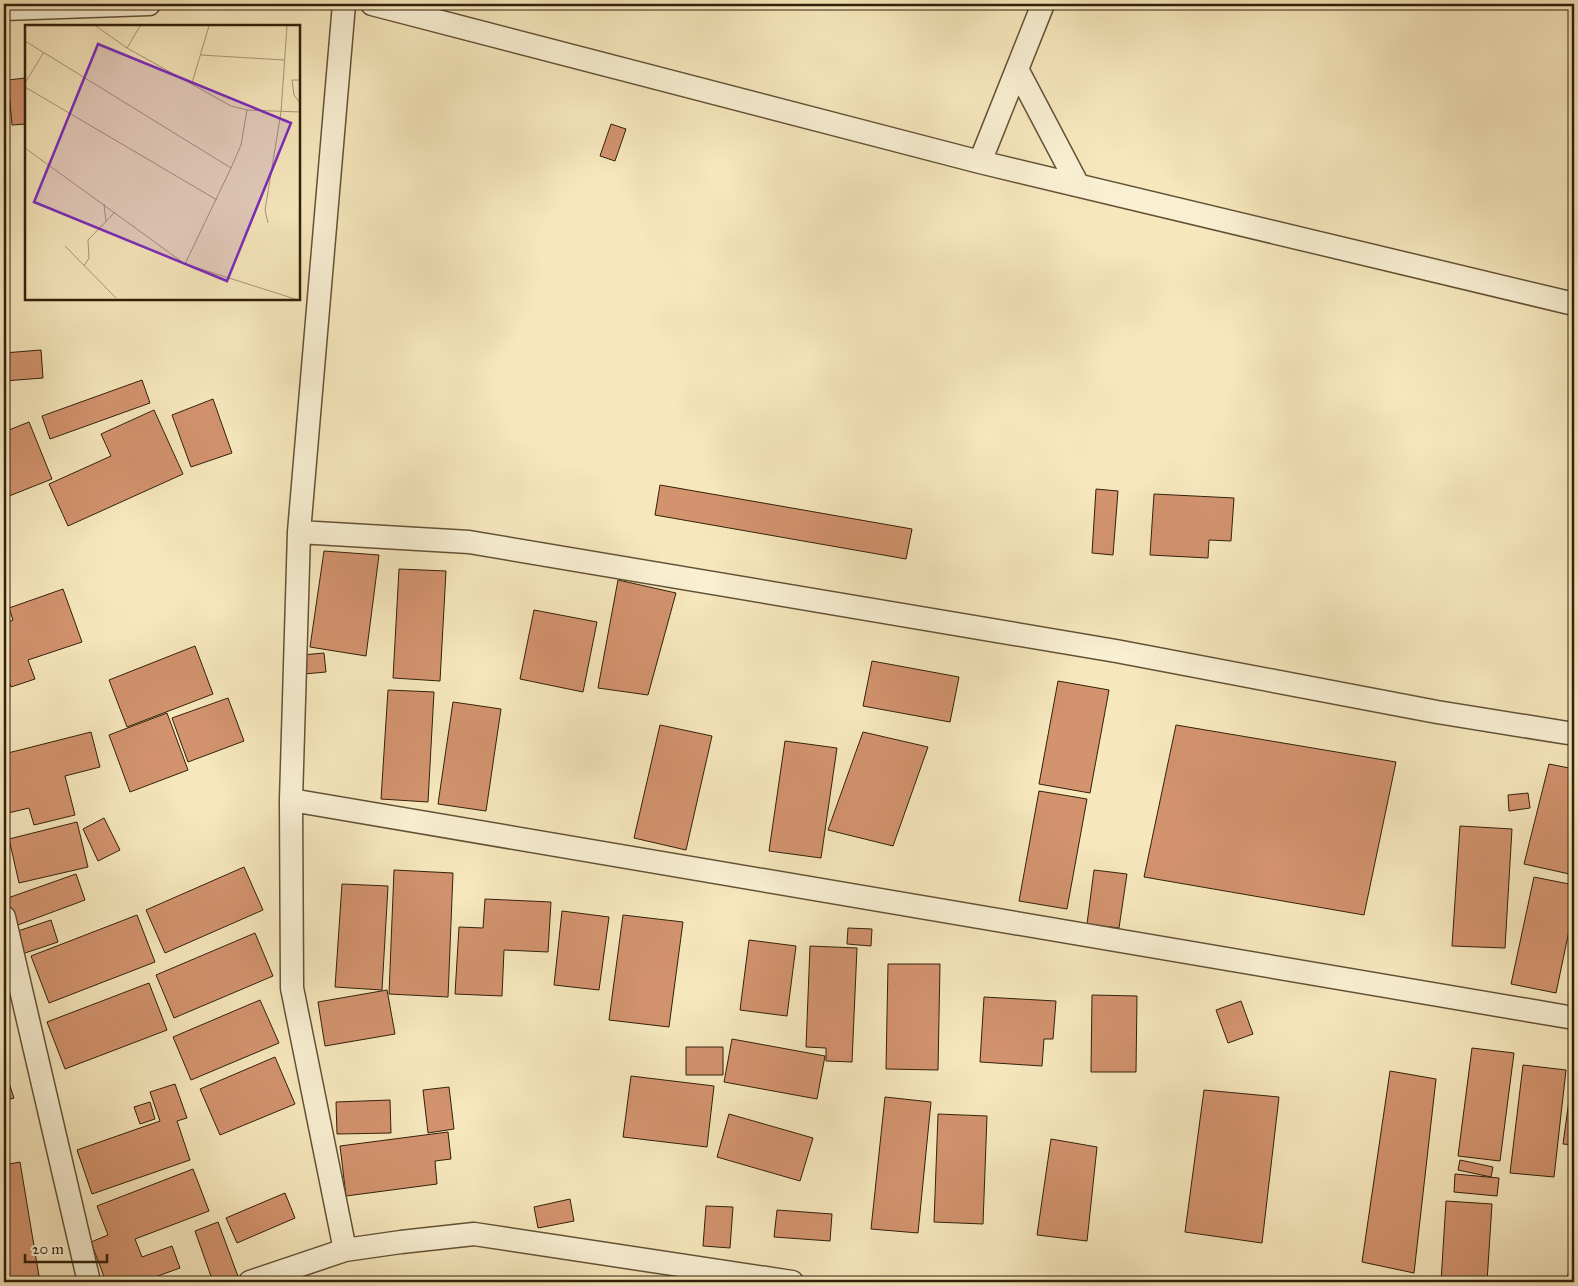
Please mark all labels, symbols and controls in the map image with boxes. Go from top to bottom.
inset map [25,25,300,300]
scale bar [25,1231,108,1263]
text: 20 m [32,1240,64,1258]

